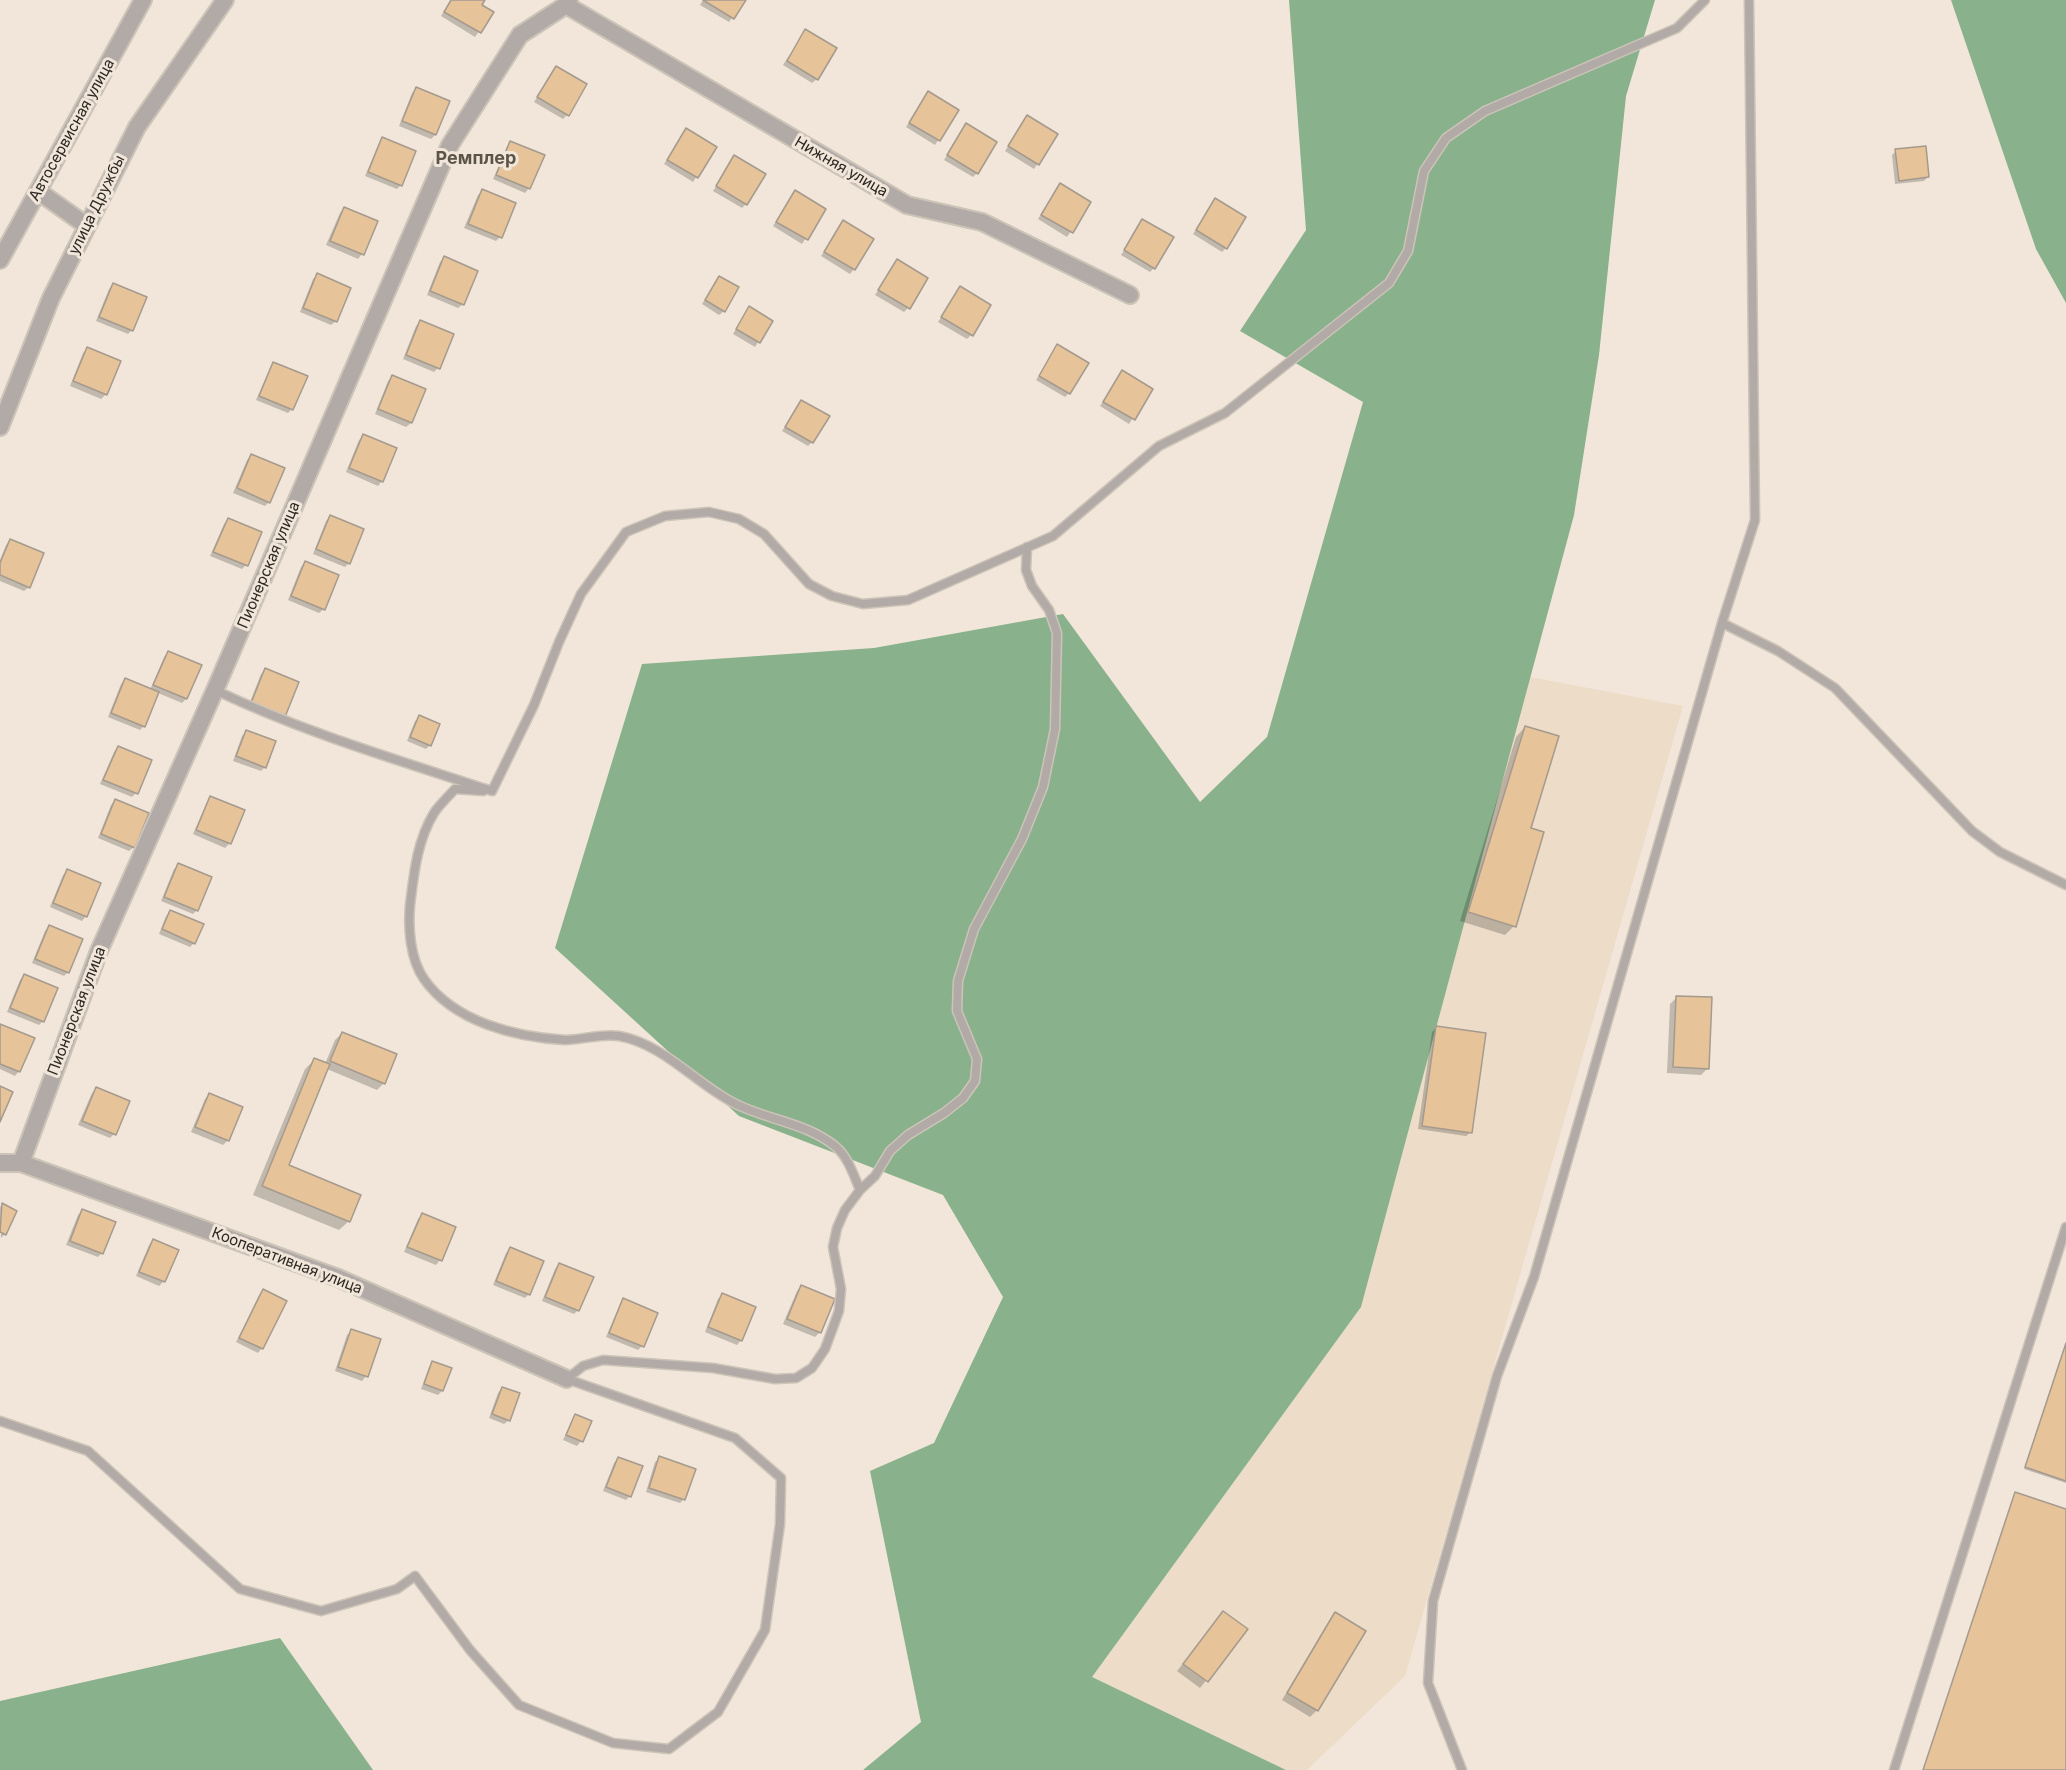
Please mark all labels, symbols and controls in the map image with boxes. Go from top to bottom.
street label: Автосервисная улица [25,56,119,204]
street label: Нижняя улица [791,133,891,201]
district label: Ремплер [436,148,516,170]
street label: улица Дружбы [65,152,129,258]
street label: Пионерская улица [234,499,304,631]
street label: Пионерская улица [44,944,110,1078]
street label: Кооперативная улица [209,1224,365,1298]

